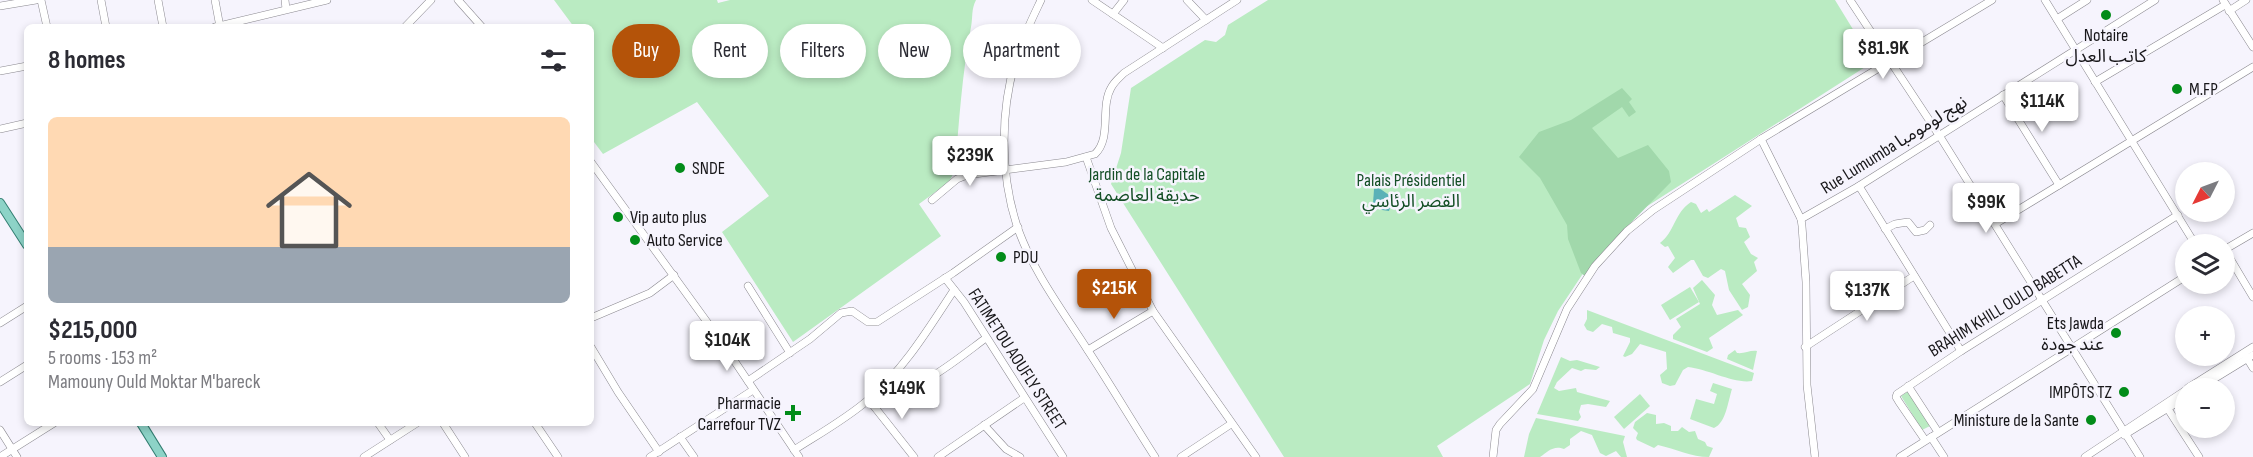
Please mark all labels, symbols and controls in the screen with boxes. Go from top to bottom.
marker: Notaire كاتب العدل [2099,8,2113,22]
chip: Buy [612,24,680,78]
chip: Rent [692,24,768,78]
chip: Filters [780,24,866,78]
chip: New [878,24,951,78]
chip: Apartment [963,24,1081,78]
place label: Notaire كاتب العدل [2066,25,2147,67]
pin: $81.9K [1834,29,1932,80]
text: $81.9K [1857,36,1909,60]
icon: filters [537,44,570,77]
text: 8 homes [48,45,126,76]
place label: M.FP [2189,79,2218,100]
pin: $114K [2000,82,2084,133]
marker: M.FP [2170,82,2184,96]
text: $114K [2019,89,2065,113]
street label: Rue Lumumba نهج لومومبا [1817,91,1972,200]
pin: $239K [928,136,1012,187]
text: $239K [946,143,994,167]
icon: home [255,156,363,264]
place label: SNDE [692,158,725,179]
marker: SNDE [673,161,687,175]
north arrow [2175,162,2235,222]
map controls [2175,162,2235,438]
park label: Jardin de la Capitale حديقة العاصمة [1088,164,1205,206]
park label: Palais Présidentiel القصر الرئاسي [1357,170,1465,214]
pin: $99K [1950,183,2022,234]
text: $99K [1966,190,2006,214]
place label: Vip auto plus [630,207,707,228]
marker: Vip auto plus [611,210,625,224]
place label: Auto Service [646,230,723,251]
marker: Auto Service [628,233,642,247]
button: layers [2175,234,2235,294]
place label: PDU [1013,247,1038,268]
marker: PDU [994,250,1008,264]
street label: BRAHIM KHILL OULD BABETTA [1925,250,2086,362]
pin: $215K [1072,269,1156,320]
pin: $137K [1825,271,1909,322]
text: $215K [1091,276,1137,300]
text: $137K [1844,278,1890,302]
street label: FATIMETOU AOUFLY STREET [964,284,1070,434]
button: + [2175,306,2235,366]
place label: Ets Jawda عند جودة [2041,313,2104,355]
text: $215,000 [48,315,137,346]
pin: $104K [685,321,769,372]
marker: Ets Jawda عند جودة [2109,326,2123,340]
text: $104K [704,328,750,352]
text: 5 rooms · 153 m² [48,346,157,370]
pin: $149K [860,369,944,420]
text: Mamouny Ould Moktar M'bareck [48,370,261,394]
text: $149K [879,376,925,400]
button: − [2175,378,2235,438]
place label: IMPÔTS TZ [2049,382,2113,403]
marker: IMPÔTS TZ [2117,385,2131,399]
place label: Pharmacie Carrefour TVZ [698,393,782,435]
marker: Pharmacie Carrefour TVZ [786,406,800,420]
place label: Ministure de la Sante [1954,410,2079,431]
marker: Ministure de la Sante [2084,413,2098,427]

